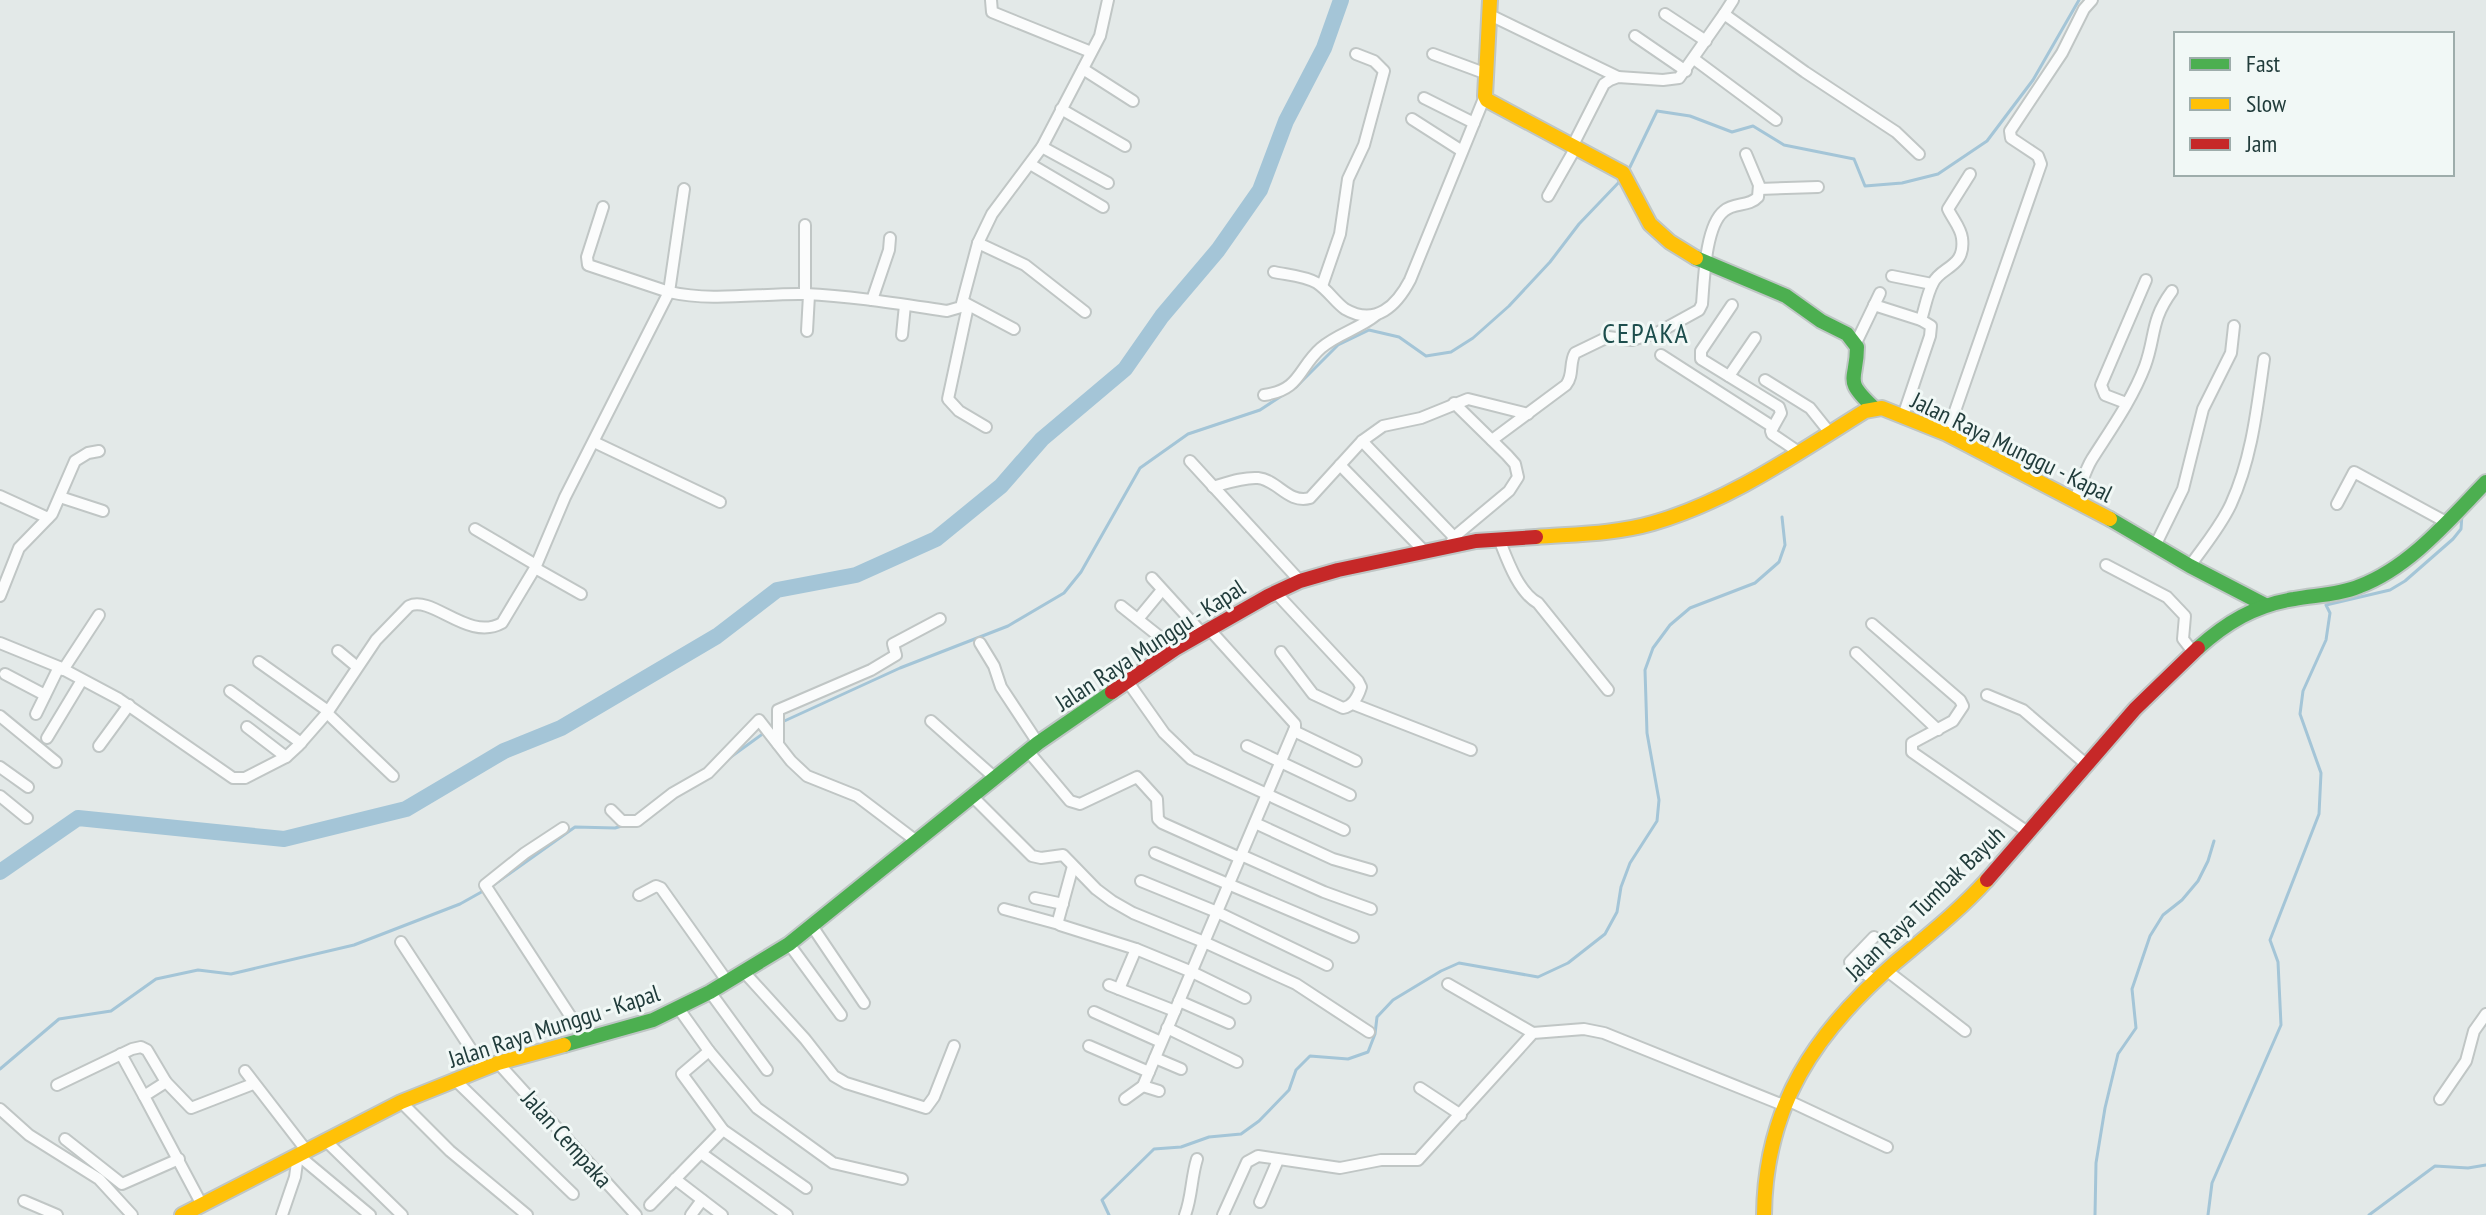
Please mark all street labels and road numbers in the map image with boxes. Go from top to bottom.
street label: Jalan Raya Munggu - Kapal [1905,384,2118,509]
street label: Jalan Raya Munggu - Kapal [1048,572,1251,719]
street label: Jalan Raya Tumbak Bayuh [1838,819,2011,988]
street label: Jalan Raya Munggu - Kapal [443,977,664,1075]
street label: Jalan Cempaka [514,1083,619,1194]

